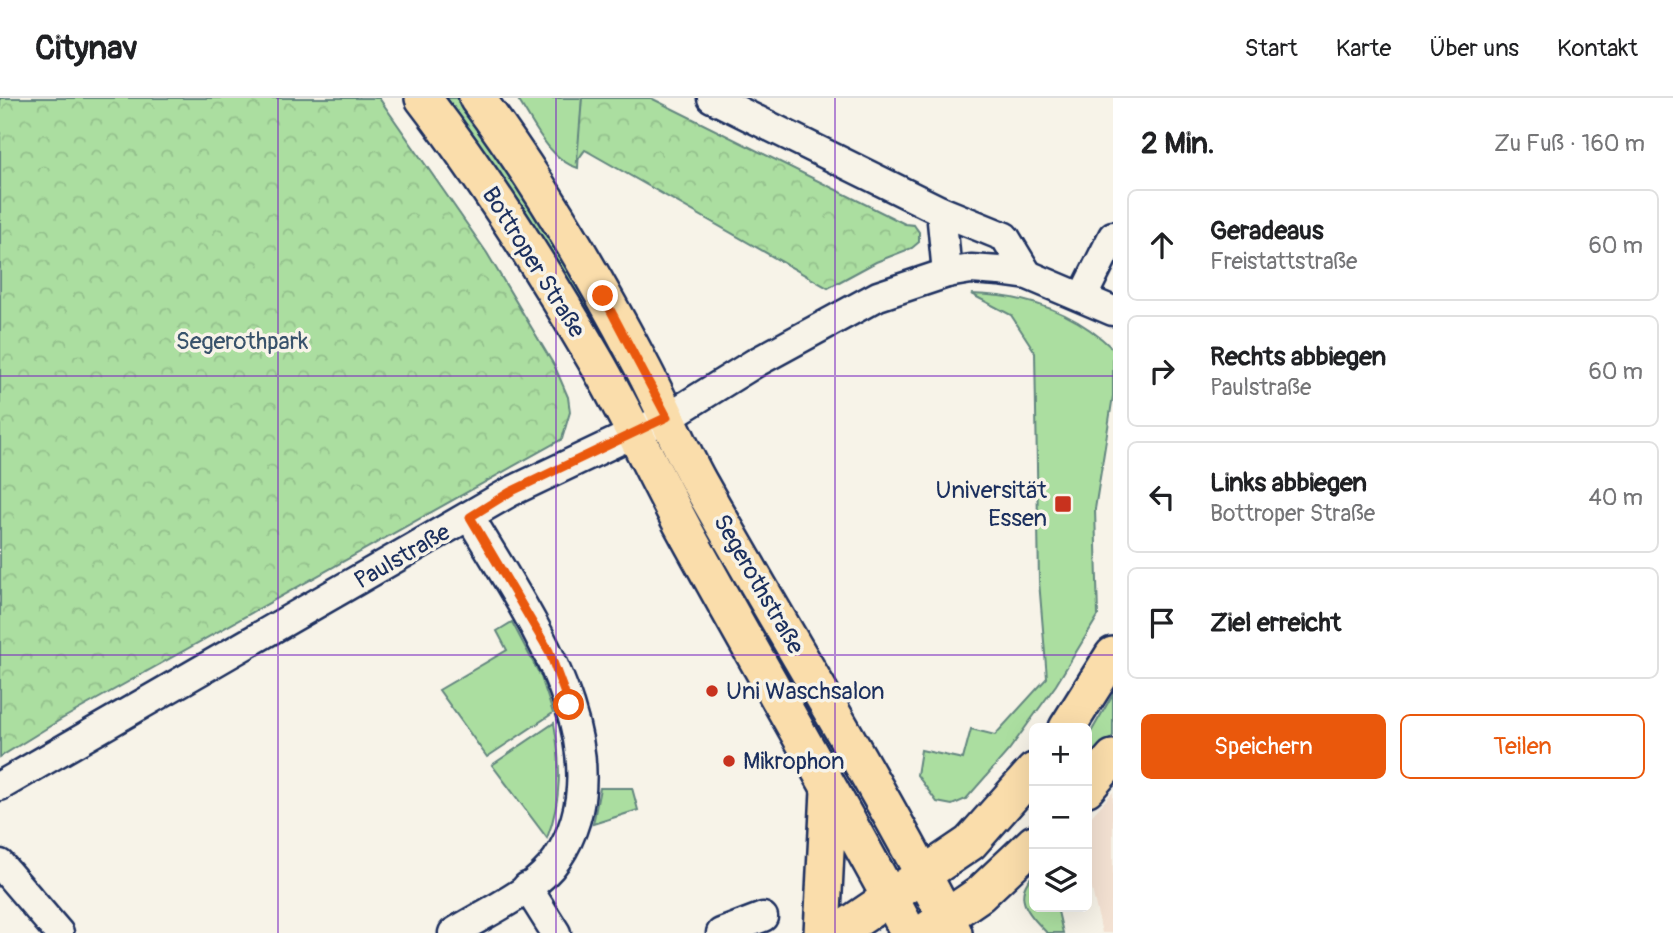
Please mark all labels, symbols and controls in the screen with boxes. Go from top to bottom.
text: Citynav [35,28,138,69]
text: Start [1245,34,1298,63]
text: Karte [1336,34,1391,63]
text: Über uns [1429,34,1519,63]
text: Kontakt [1557,34,1638,63]
text: 2 Min. [1141,125,1214,162]
text: Zu Fuß · 160 m [1494,129,1645,158]
street label: Bottroper Straße [476,182,592,343]
text: Geradeaus [1210,215,1324,247]
icon: ahead [1143,226,1181,264]
text: 60 m [1588,231,1643,260]
text: Freistattstraße [1210,247,1357,276]
route end [587,280,618,311]
park label: Segerothpark [176,327,308,356]
text: Rechts abbiegen [1210,341,1386,373]
icon: right [1143,352,1181,390]
text: 60 m [1588,357,1643,386]
text: Paulstraße [1210,373,1311,402]
text: Links abbiegen [1210,467,1367,499]
place label: Universität Essen [936,476,1047,533]
icon: left [1143,478,1181,516]
text: 40 m [1589,483,1643,512]
marker: Universität Essen [1053,494,1073,514]
text: Bottroper Straße [1210,499,1375,528]
street label: Segerothstraße [707,509,810,659]
street label: Paulstraße [349,517,455,595]
icon: arrive [1143,604,1181,642]
text: Ziel erreicht [1210,607,1341,639]
place label: Uni Waschsalon [726,677,885,706]
marker: Uni Waschsalon [704,683,720,699]
route start [553,689,584,720]
button: Speichern [1141,714,1386,779]
button: Teilen [1400,714,1645,779]
map controls [1029,723,1092,912]
button: + [1029,723,1092,786]
place label: Mikrophon [743,747,845,776]
marker: Mikrophon [721,753,737,769]
button: − [1029,786,1092,849]
button: layers [1029,849,1092,912]

